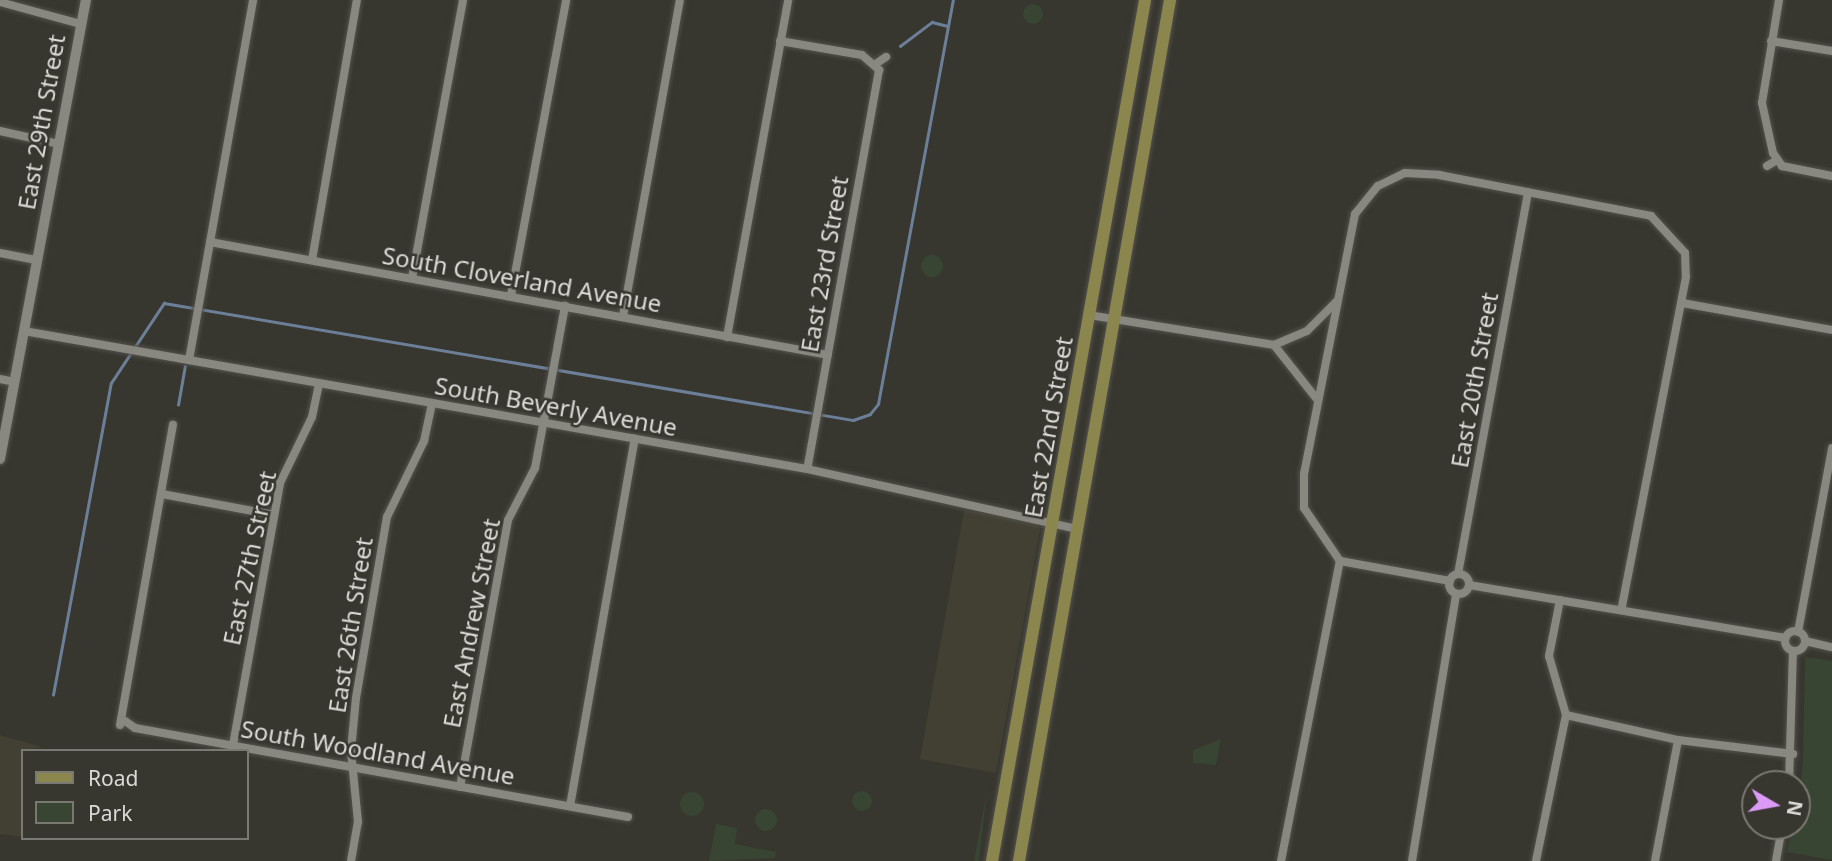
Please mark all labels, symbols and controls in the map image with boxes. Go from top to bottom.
street label: East 29th Street [11,32,71,212]
street label: East 23rd Street [794,174,854,354]
street label: South Cloverland Avenue [380,240,664,318]
street label: East 20th Street [1444,290,1504,470]
street label: East 22nd Street [1018,334,1078,520]
street label: South Beverly Avenue [433,371,679,441]
street label: East 27th Street [216,468,282,648]
street label: East Andrew Street [437,516,505,730]
street label: East 26th Street [322,535,378,715]
street label: South Woodland Avenue [239,714,517,790]
legend [21,749,248,840]
text: Road [88,764,138,792]
north arrow [1741,770,1811,840]
text: N [1781,798,1809,818]
text: Park [88,799,132,827]

